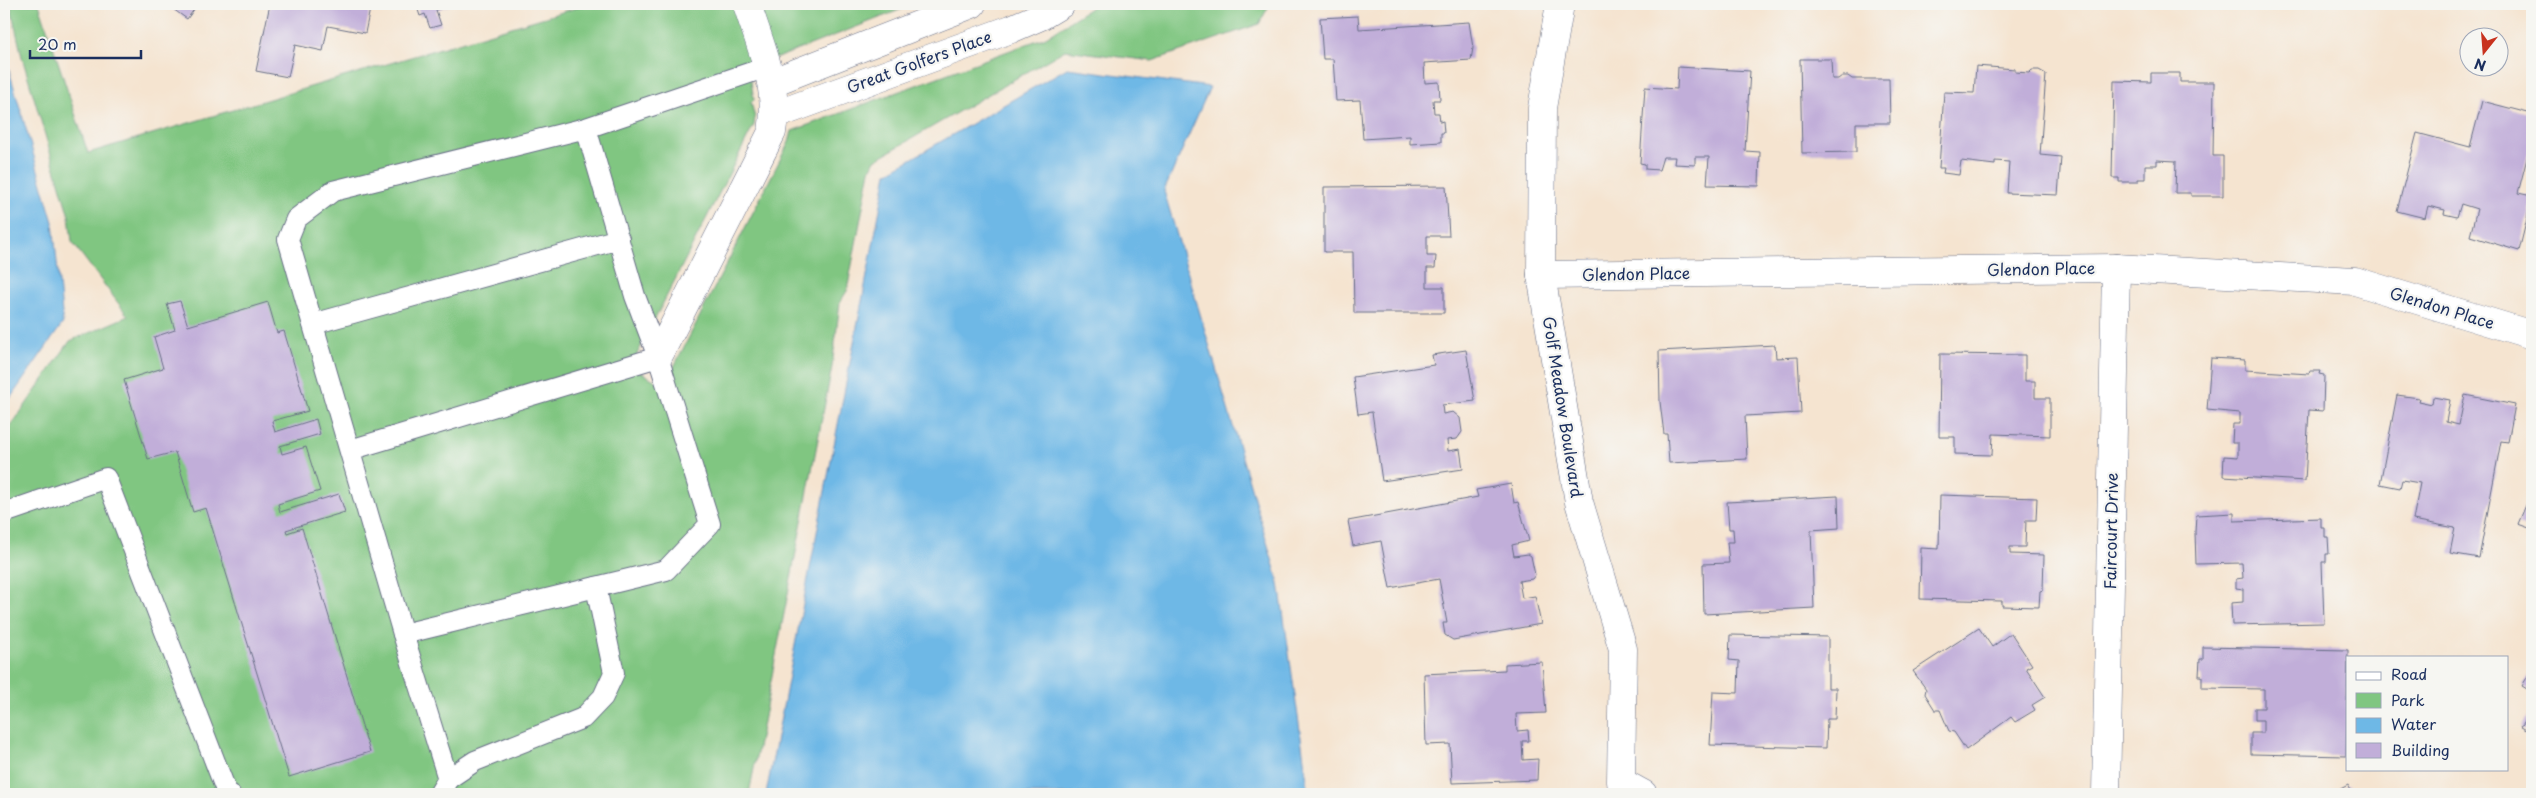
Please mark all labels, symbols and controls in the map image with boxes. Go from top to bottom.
street label: Great Golfers Place [843,24,994,98]
scale bar [30,28,141,60]
north arrow [2458,28,2508,78]
text: 20 m [38,32,77,55]
text: N [2472,53,2488,77]
street label: Glendon Place [1987,255,2095,281]
street label: Glendon Place [1582,260,1690,286]
street label: Glendon Place [2387,280,2498,334]
street label: Golf Meadow Boulevard [1538,315,1590,499]
street label: Faircourt Drive [2097,472,2123,589]
legend [2346,656,2508,770]
text: Road [2391,662,2427,685]
text: Park [2391,688,2425,711]
text: Water [2391,712,2436,735]
text: Building [2391,738,2450,761]

